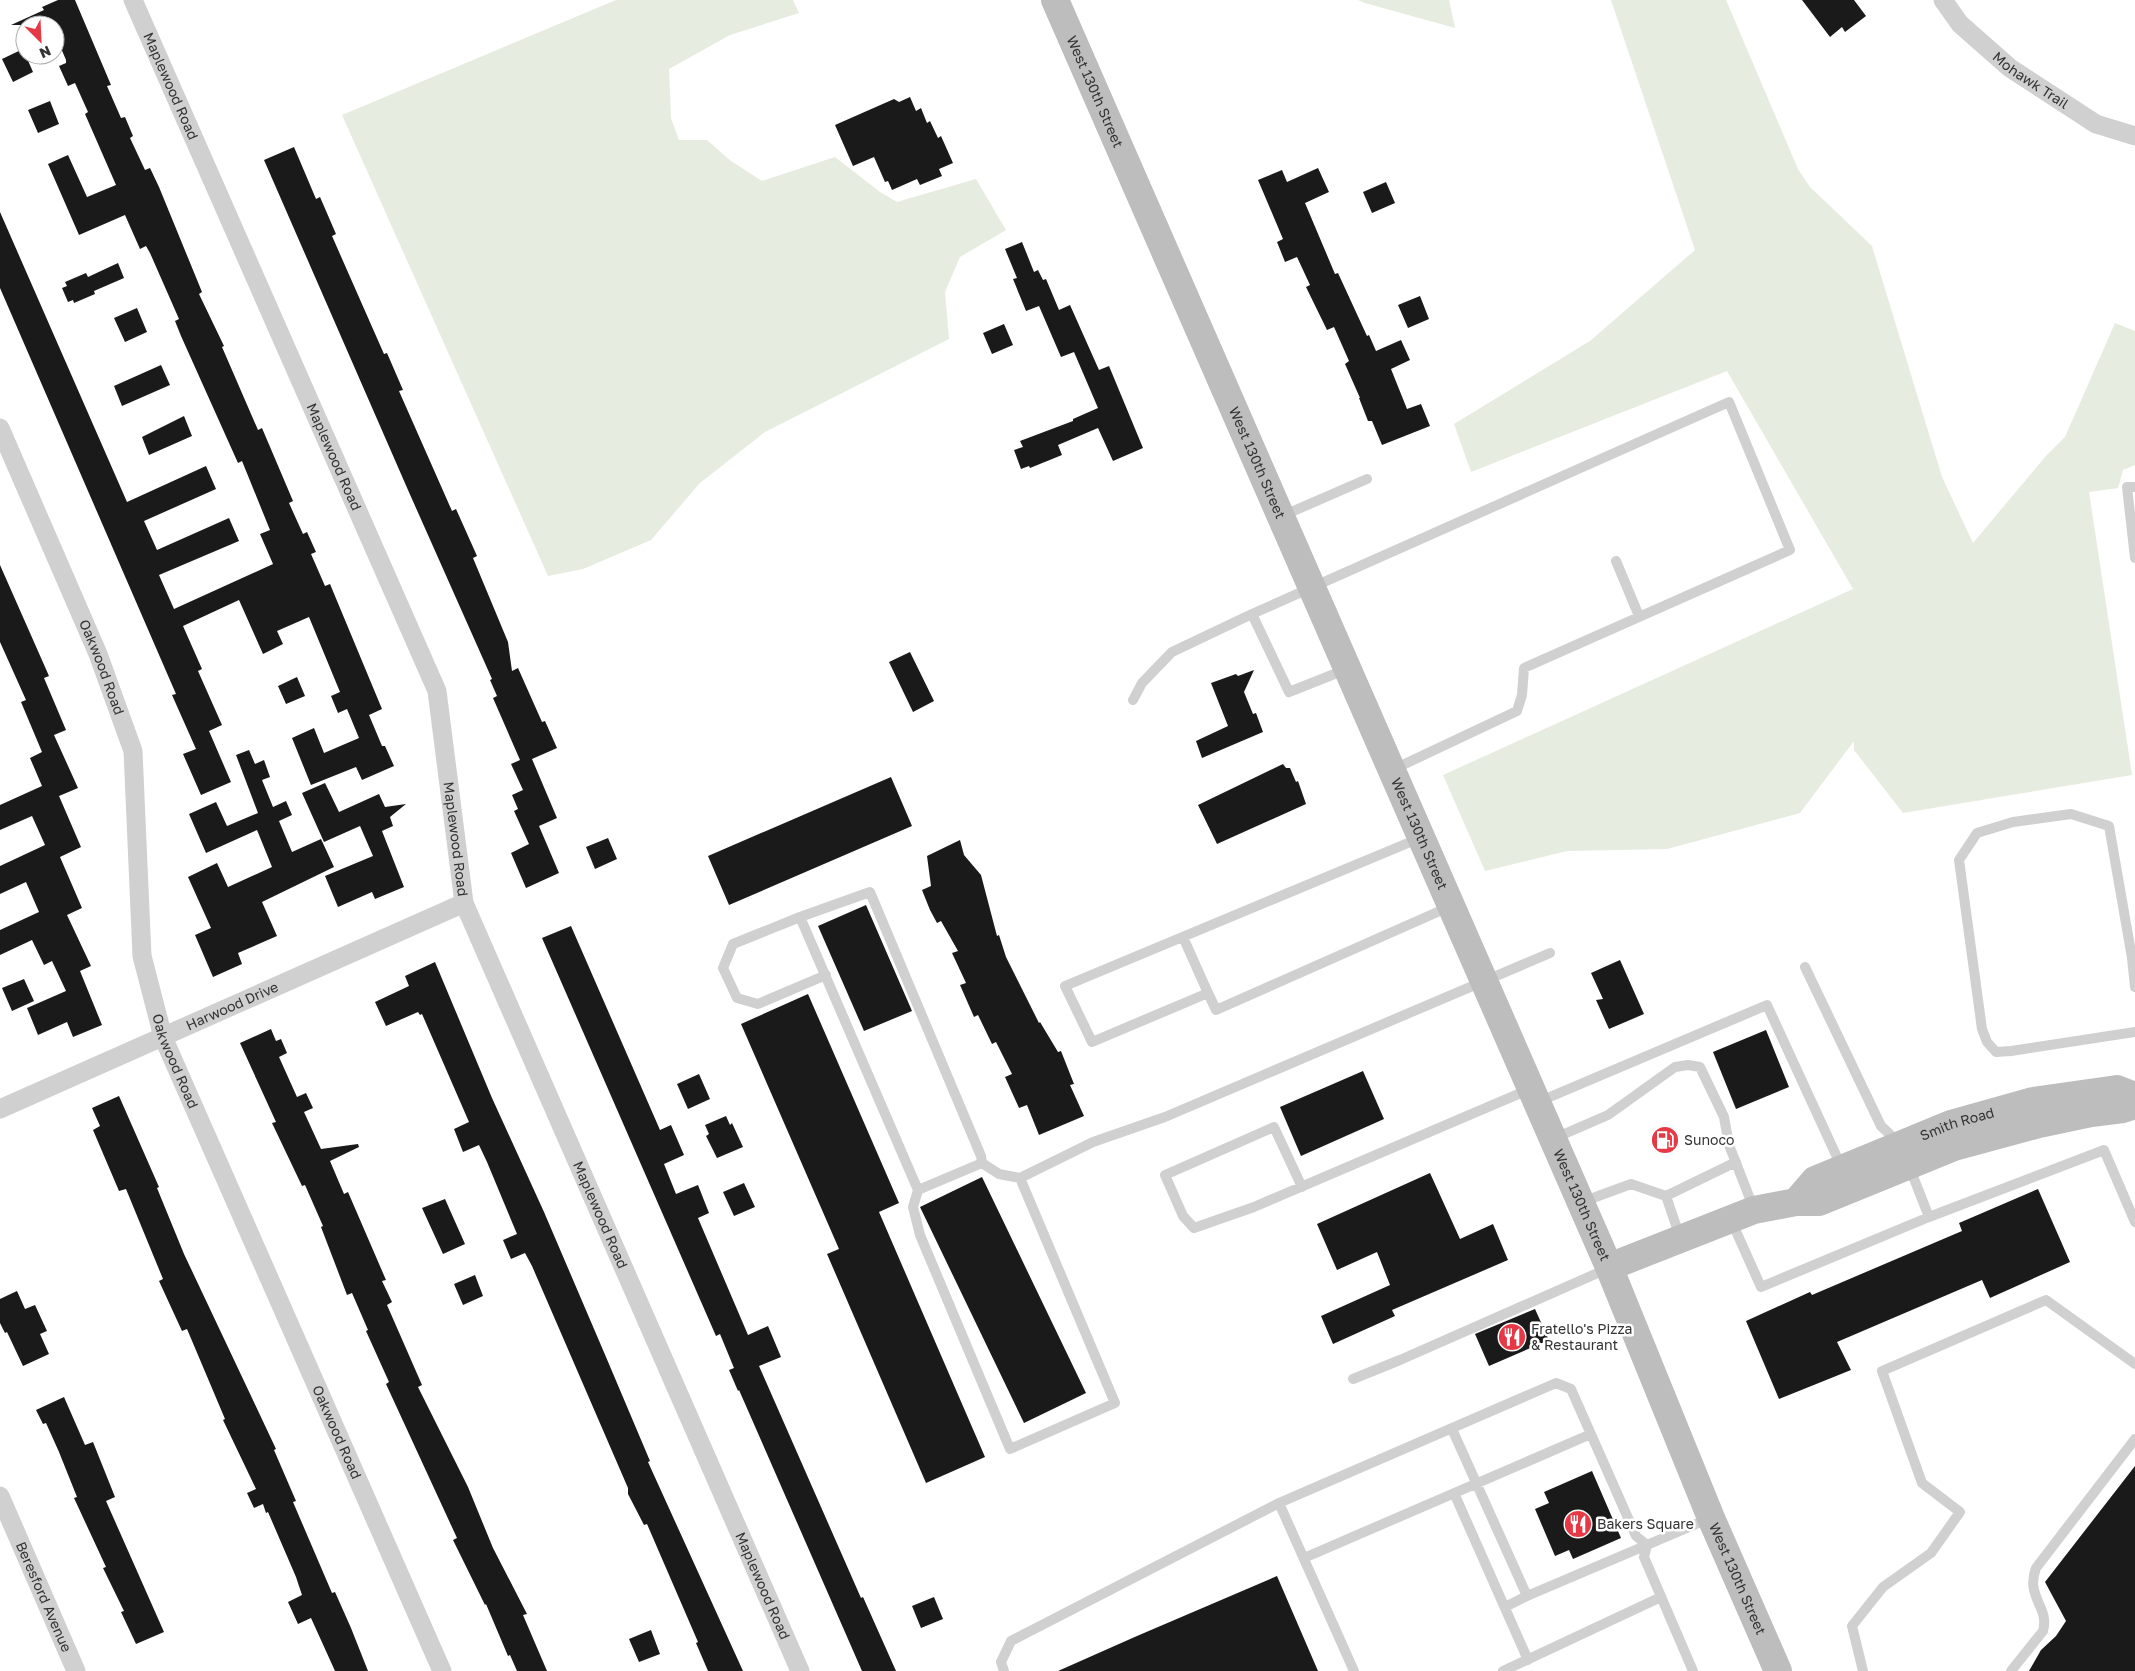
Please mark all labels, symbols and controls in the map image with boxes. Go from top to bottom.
north arrow [15,15,65,65]
street label: Maplewood Road [140,30,202,142]
street label: West 130th Street [1064,33,1127,150]
text: N [37,42,54,62]
street label: Mohawk Trail [1989,48,2072,112]
street label: Maplewood Road [303,400,365,513]
street label: West 130th Street [1226,404,1290,521]
street label: Oakwood Road [76,617,128,717]
street label: West 130th Street [1388,775,1452,892]
street label: Maplewood Road [441,781,472,897]
street label: Harwood Drive [183,978,281,1033]
street label: Oakwood Road [149,1012,202,1111]
street label: Smith Road [1917,1103,1996,1144]
fuel station icon: Sunoco [1650,1125,1680,1155]
place label: Sunoco [1684,1131,1734,1148]
street label: West 130th Street [1550,1146,1614,1263]
street label: Maplewood Road [570,1158,632,1271]
place label: Fratello's Pizza & Restaurant [1531,1320,1632,1353]
restaurant icon: Fratello's Pizza & Restaurant [1497,1322,1527,1352]
street label: Oakwood Road [309,1382,365,1481]
restaurant icon: Bakers Square [1563,1509,1593,1539]
place label: Bakers Square [1597,1515,1694,1532]
street label: West 130th Street [1706,1520,1770,1637]
street label: Maplewood Road [732,1529,794,1642]
street label: Beresford Avenue [13,1539,76,1655]

